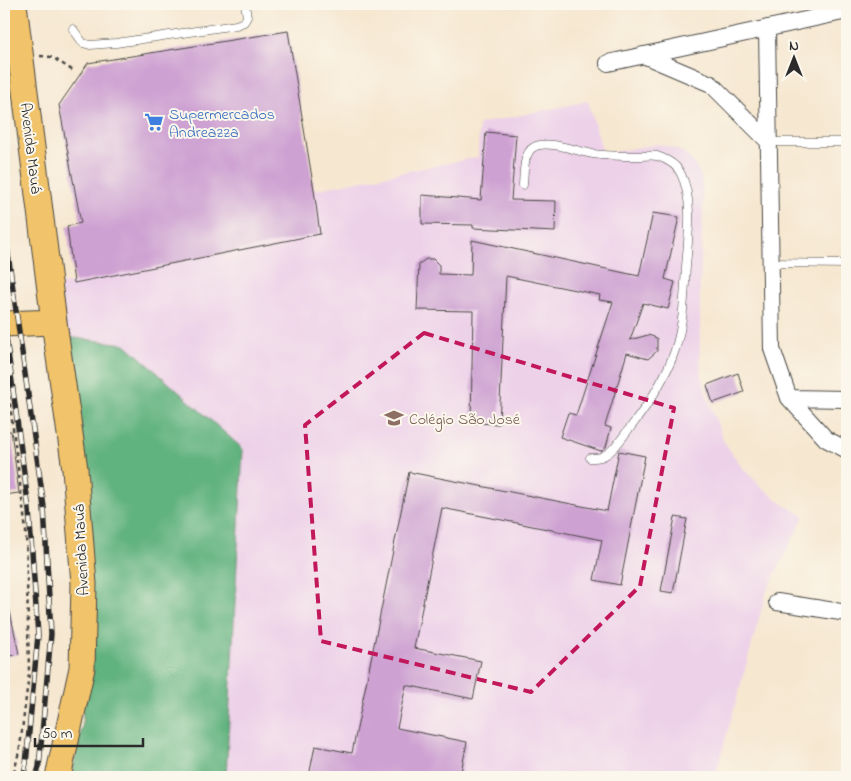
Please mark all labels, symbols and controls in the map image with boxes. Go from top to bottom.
north arrow [768,32,818,82]
text: N [789,36,799,57]
street label: Avenida Mauá [13,101,48,195]
place label: Supermercados Andreazza [169,103,275,145]
supermarket icon: Supermercados Andreazza [143,111,165,133]
school or university icon: Colégio São José [383,407,405,429]
place label: Colégio São José [409,408,521,432]
street label: Avenida Mauá [68,504,96,596]
scale bar [35,716,142,748]
text: 50 m [42,723,73,745]

